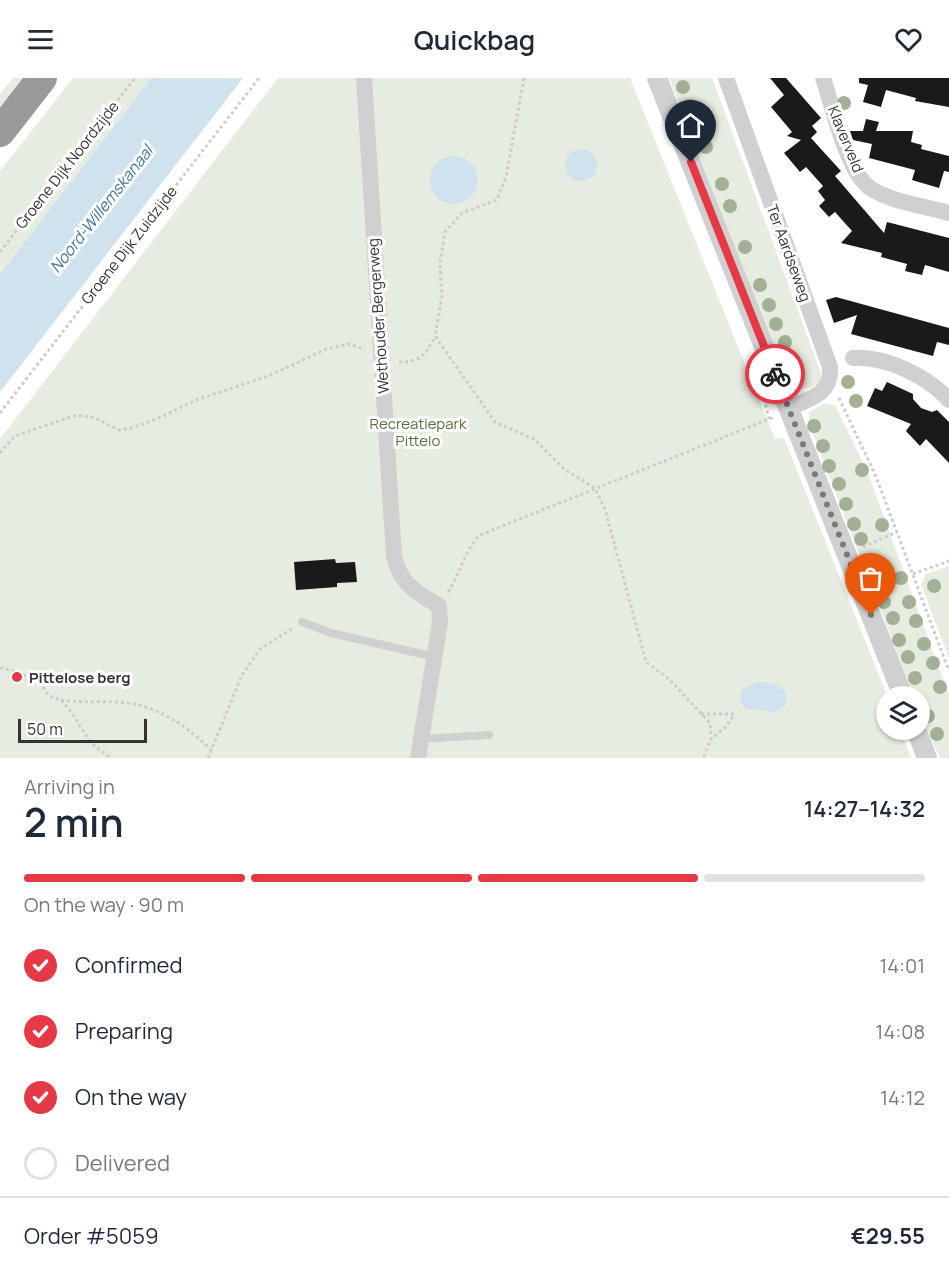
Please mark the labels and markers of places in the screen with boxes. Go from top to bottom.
pin [665,100,716,162]
pin [845,553,896,615]
place label: Pittelose berg [29,667,131,688]
marker: Pittelose berg [10,670,24,684]

